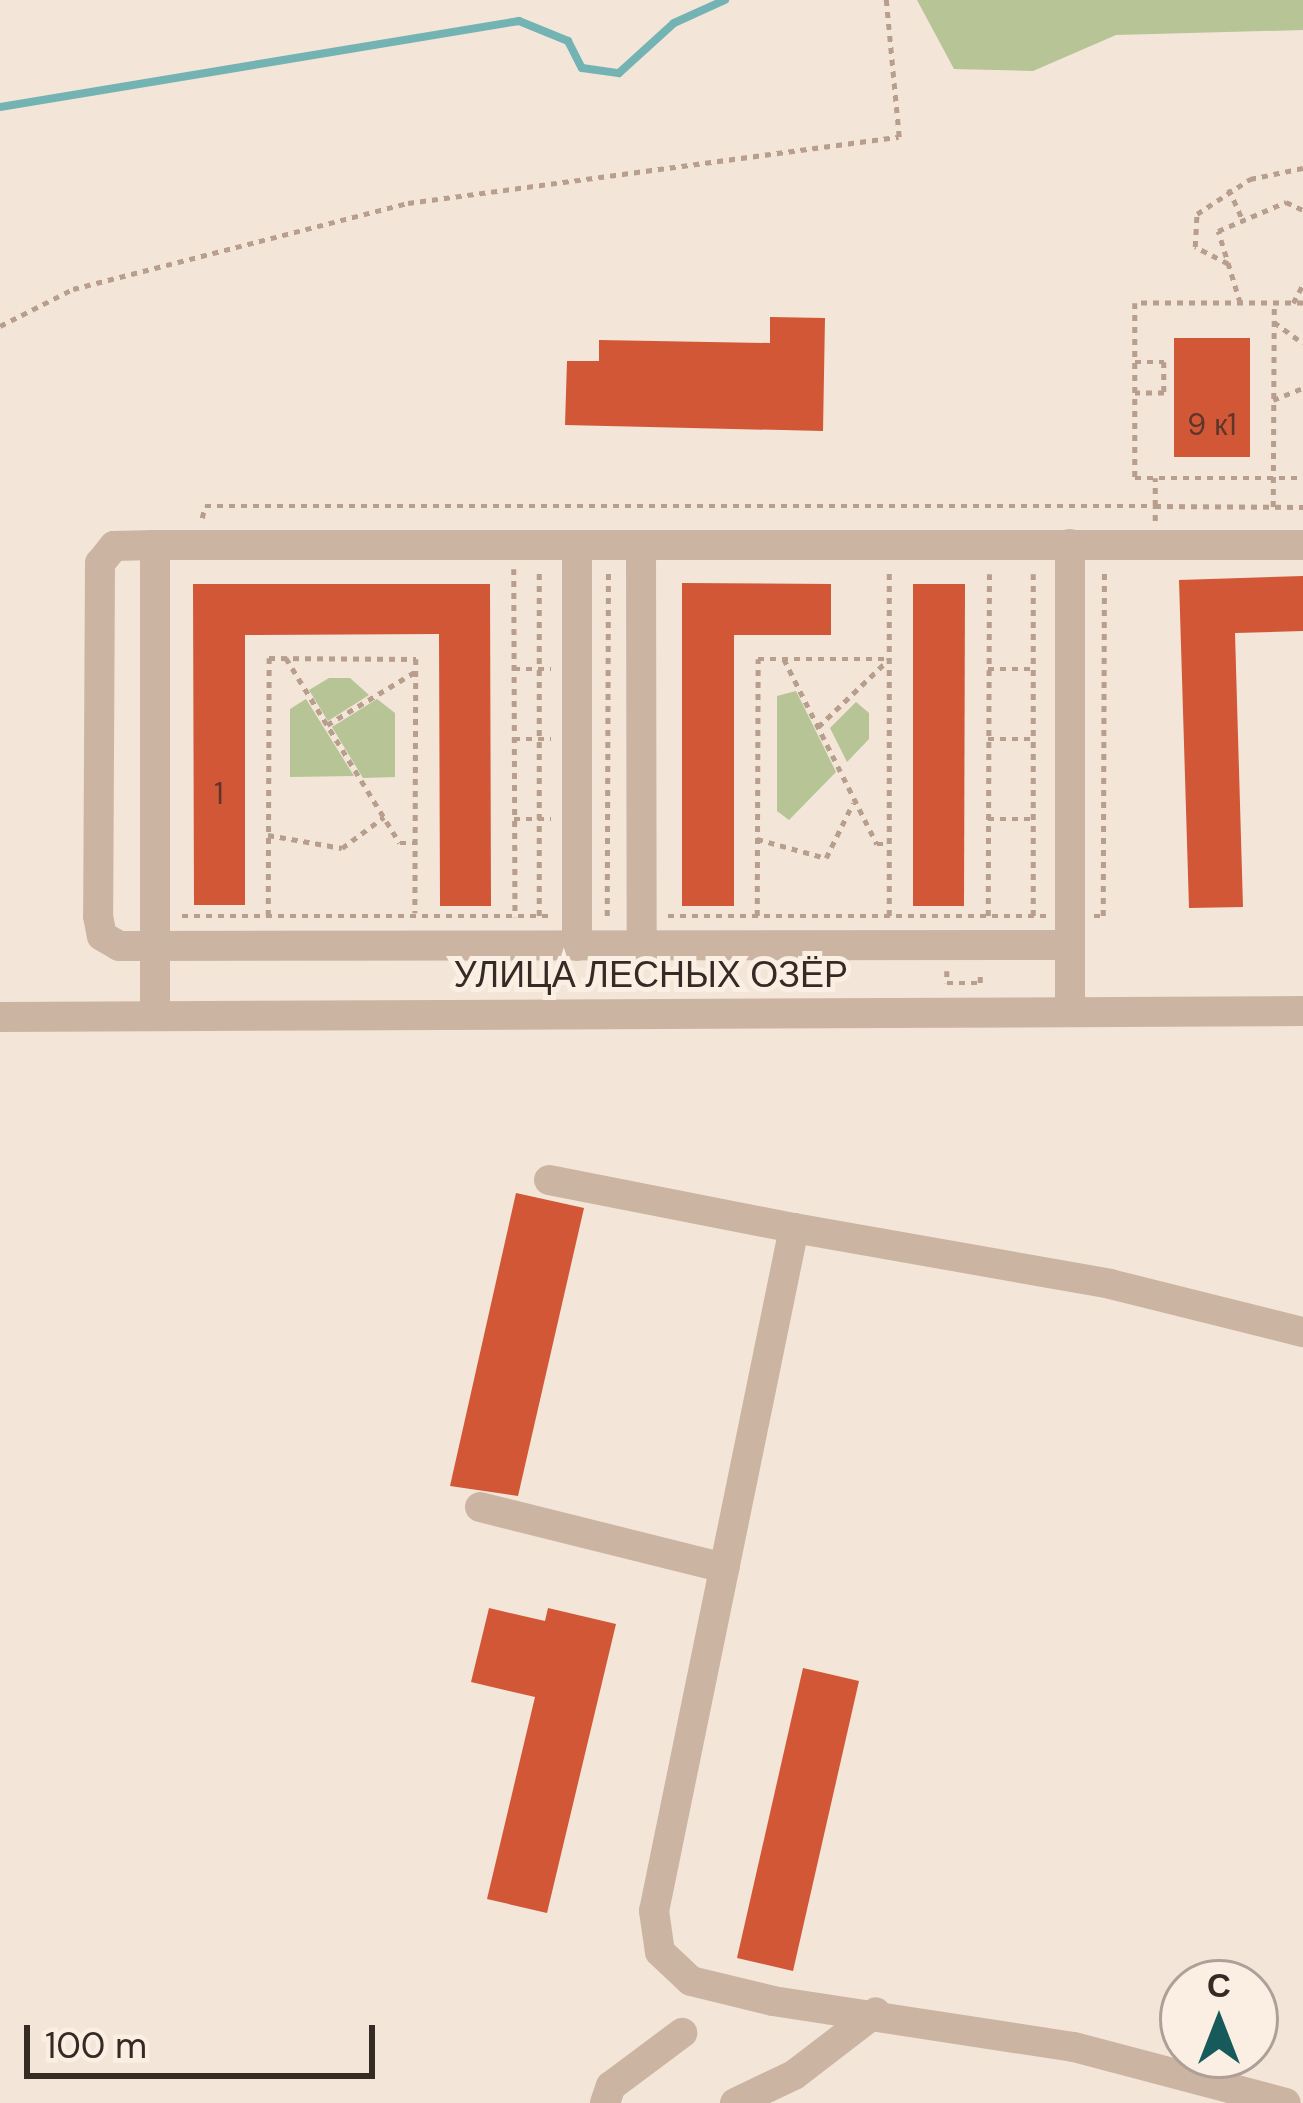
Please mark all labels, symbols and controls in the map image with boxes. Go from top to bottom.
house number: 9 к1 [1187,407,1237,443]
house number: 1 [214,776,224,812]
street label: УЛИЦА ЛЕСНЫХ ОЗЁР [454,953,848,997]
north arrow [1159,1959,1279,2079]
text: С [1207,1964,1231,2007]
scale bar [30,2001,381,2075]
text: 100 m [45,2022,147,2069]

